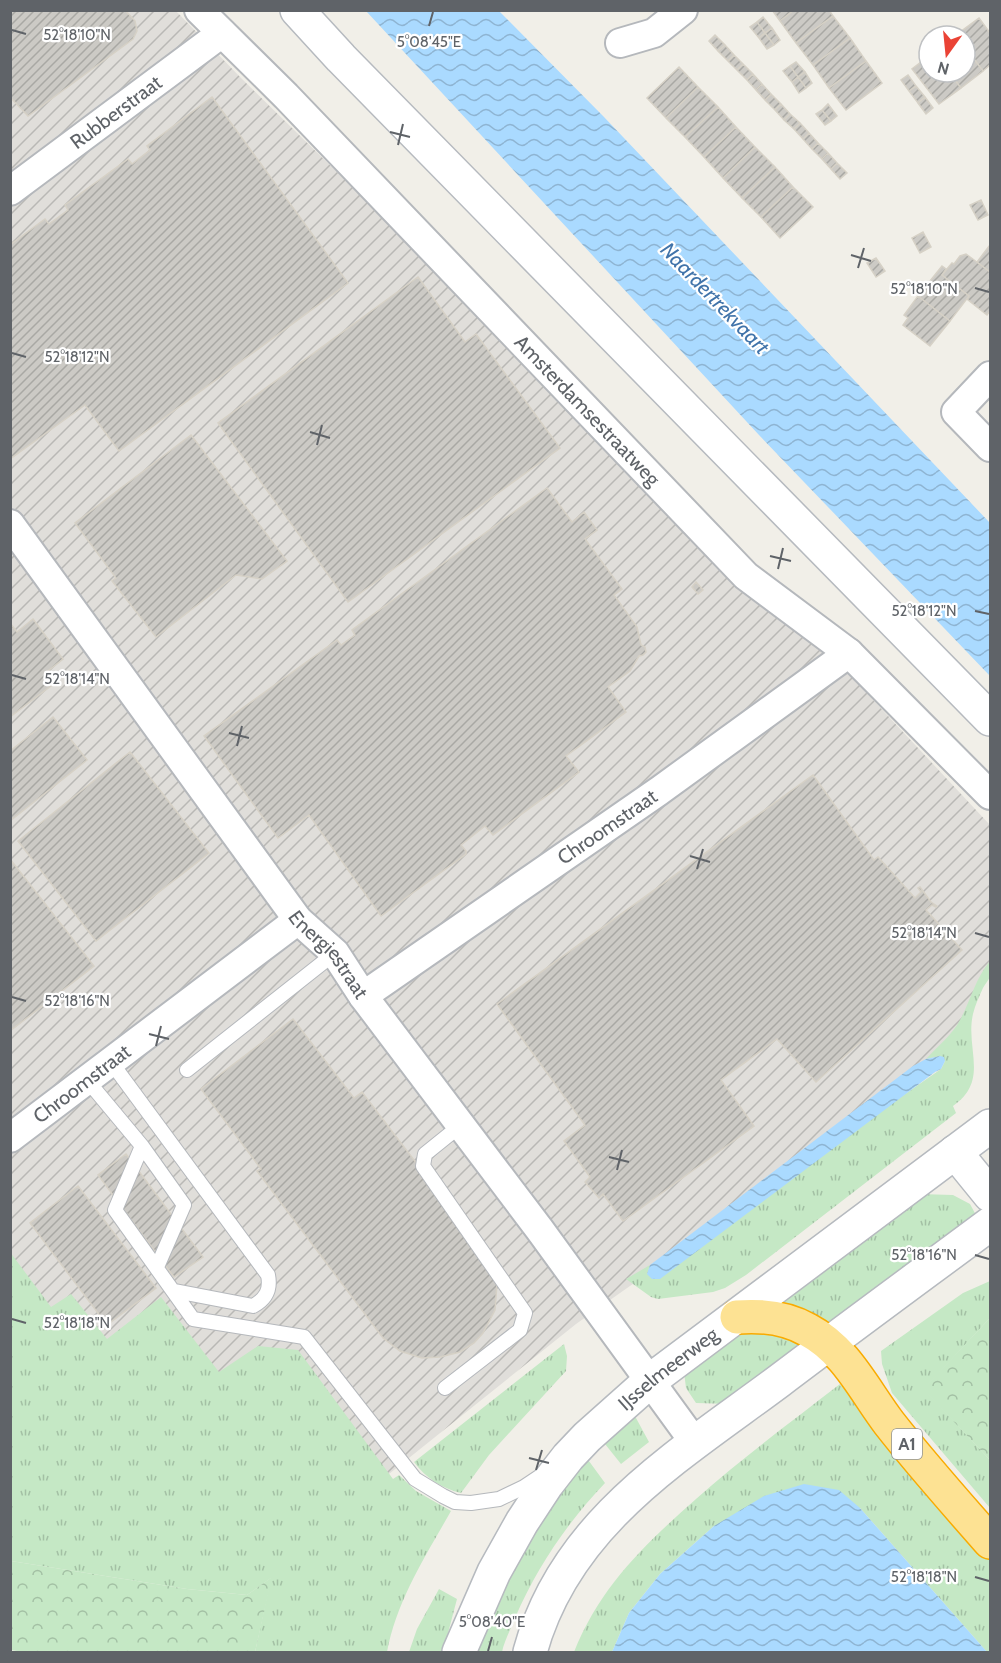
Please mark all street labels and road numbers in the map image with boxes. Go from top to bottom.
street label: Rubberstraat [65,70,167,154]
street label: Amsterdamsestraatweg [510,330,666,492]
street label: Chroomstraat [553,784,662,870]
street label: Energiestraat [283,906,374,1003]
street label: Chroomstraat [28,1039,135,1128]
street label: IJsselmeerweg [613,1321,724,1415]
road number: A1 [892,1429,922,1459]

